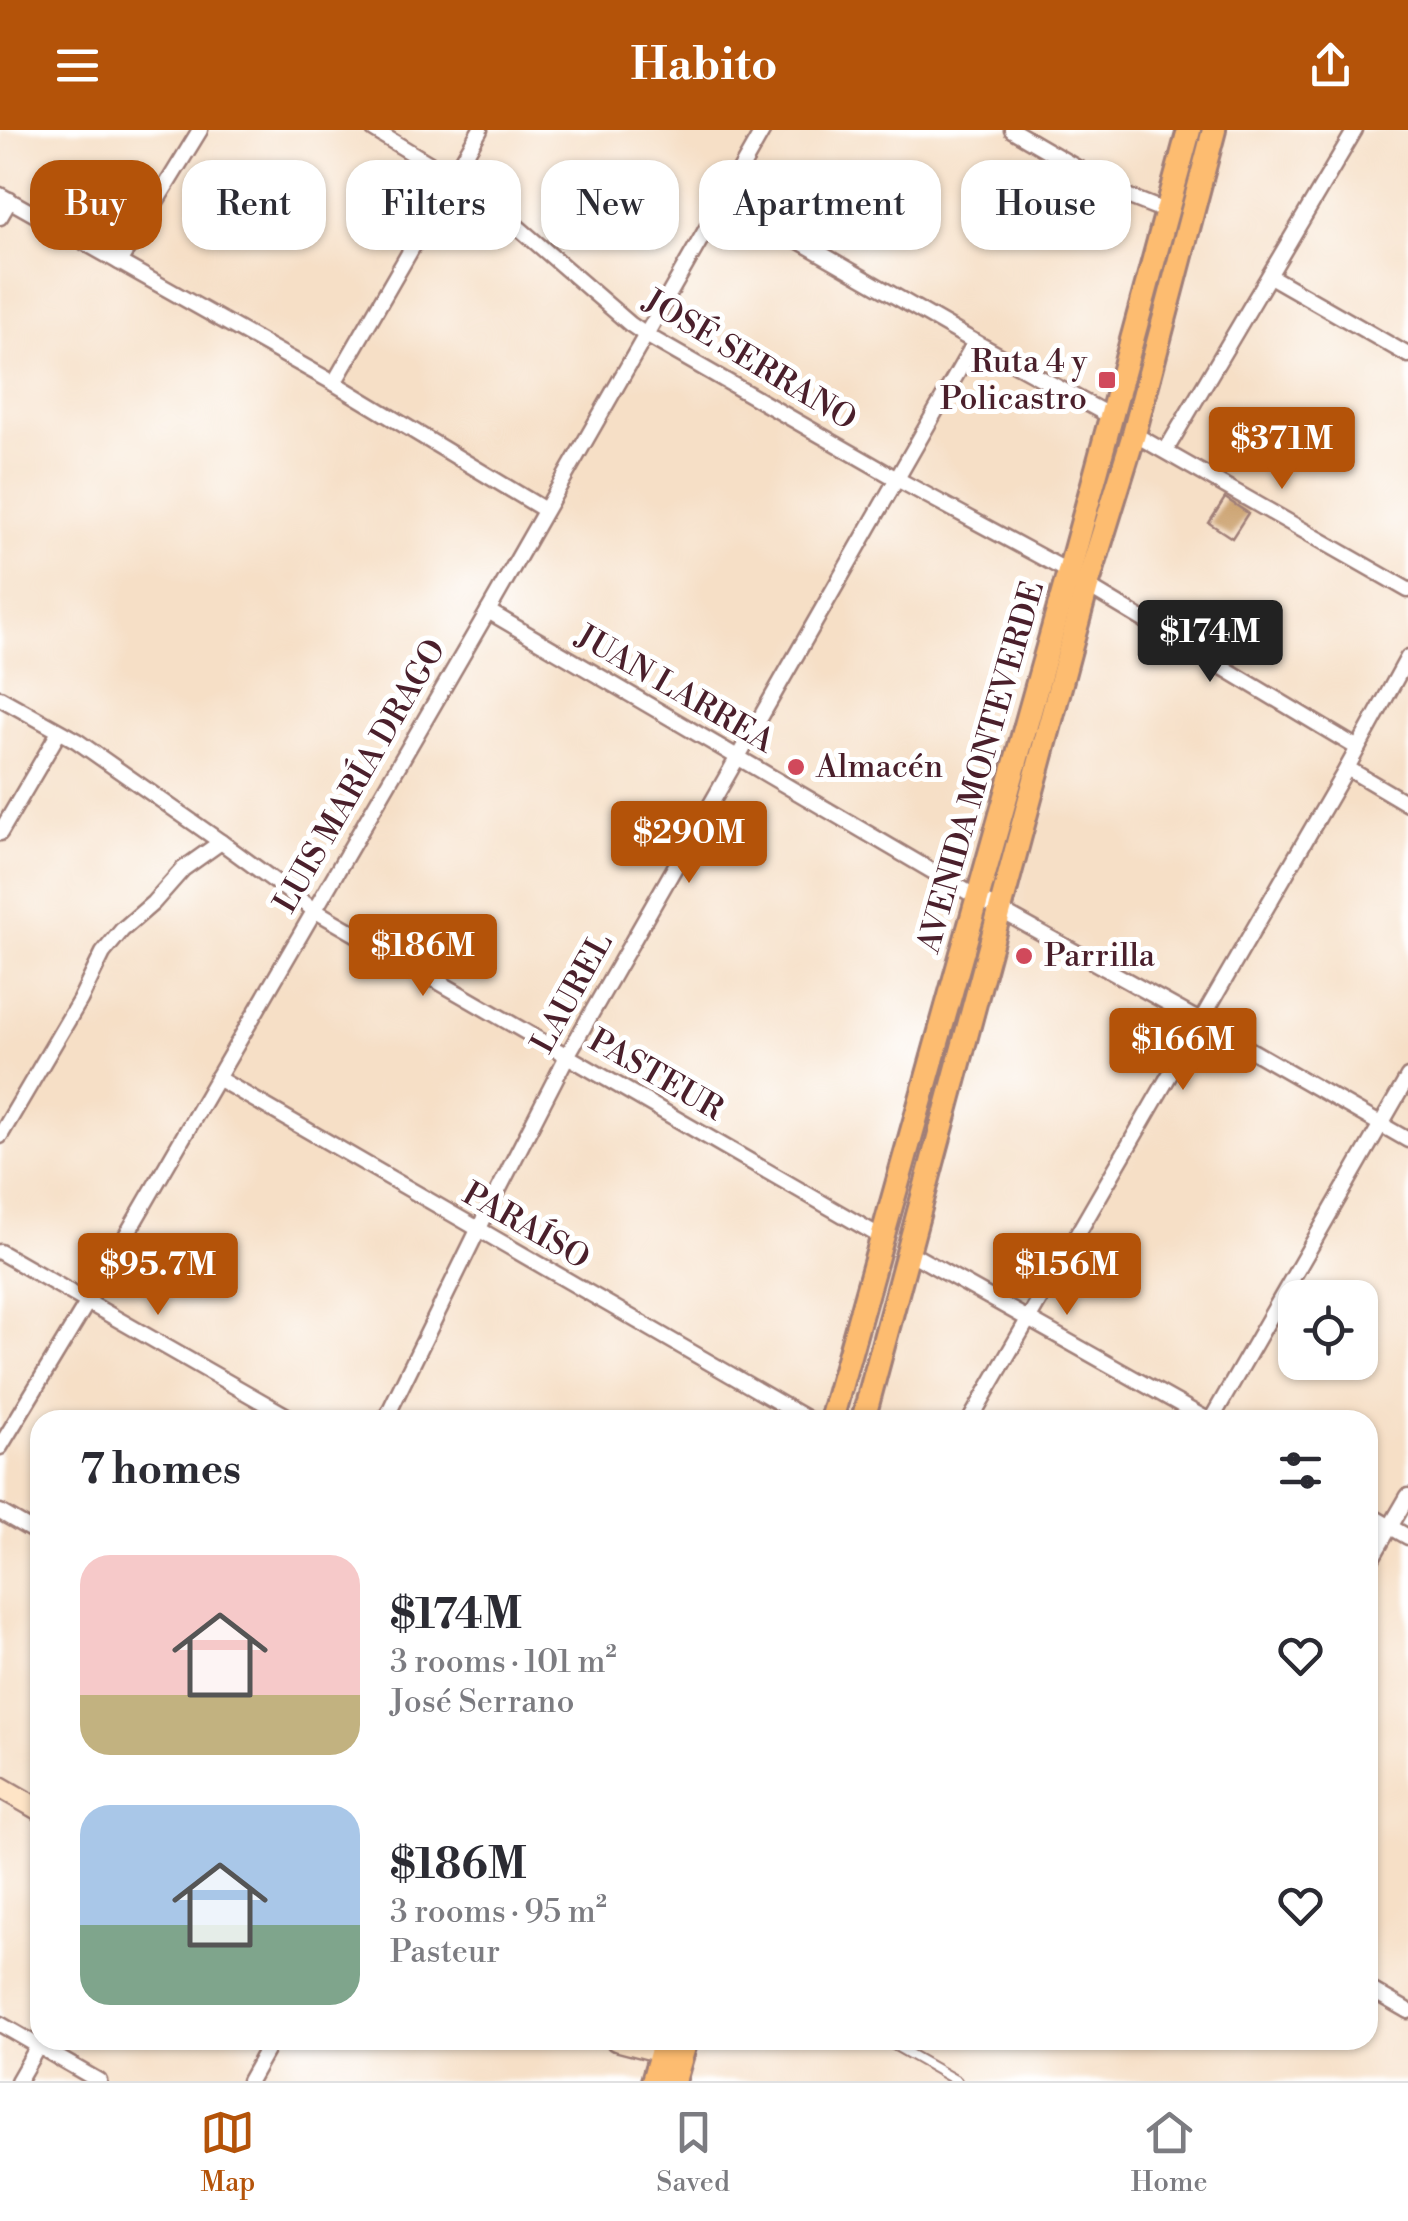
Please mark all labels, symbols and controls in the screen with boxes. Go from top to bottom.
text: Habito [630,37,778,94]
icon: menu [50,38,105,93]
icon: share [1303,38,1358,93]
chip: Buy [30,160,162,250]
chip: Rent [182,160,326,250]
chip: Filters [346,160,521,250]
chip: New [541,160,679,250]
chip: Apartment [699,160,941,250]
chip: House [961,160,1131,250]
street label: JOSÉ SERRANO [635,278,865,439]
place label: Ruta 4 y Policastro [940,342,1087,419]
marker: Ruta 4 y Policastro [1096,369,1118,391]
pin: $371M [1212,407,1352,492]
text: $371M [1231,419,1333,459]
street label: AVENIDA MONTEVERDE [908,577,1053,958]
pin: $174M [1140,600,1280,685]
text: $174M [1160,612,1260,652]
street label: JUAN LARREA [568,616,782,762]
street label: LUIS MARÍA DRAGO [264,631,455,920]
place label: Almacén [815,747,943,787]
marker: Almacén [785,756,807,778]
pin: $290M [619,801,759,886]
text: $290M [633,813,745,853]
pin: $186M [353,914,493,999]
text: $186M [371,926,475,966]
street label: LAUREL [523,926,621,1060]
place label: Parrilla [1044,936,1156,976]
marker: Parrilla [1013,945,1035,967]
pin: $166M [1113,1008,1253,1093]
text: $166M [1131,1020,1235,1060]
street label: PASTEUR [582,1021,731,1130]
street label: PARAÍSO [455,1172,598,1278]
pin: $95.7M [77,1233,239,1318]
pin: $156M [997,1233,1137,1318]
text: $95.7M [100,1245,216,1285]
text: $156M [1015,1245,1119,1285]
map controls [1278,1280,1378,1380]
button: locate [1278,1280,1378,1380]
icon: filters [1273,1443,1328,1498]
text: 7 homes [80,1444,241,1497]
text: $174M [390,1589,522,1642]
icon: home [160,1595,280,1715]
icon: heart [1273,1628,1328,1683]
text: 3 rooms · 101 m² [390,1642,617,1682]
text: José Serrano [390,1682,574,1722]
text: $186M [390,1839,527,1892]
icon: home [160,1845,280,1965]
icon: heart [1273,1878,1328,1933]
text: 3 rooms · 95 m² [390,1892,607,1932]
text: Pasteur [390,1932,500,1972]
tab: Map [200,2105,256,2200]
tab: Saved [656,2105,730,2200]
tab: Home [1131,2105,1208,2200]

